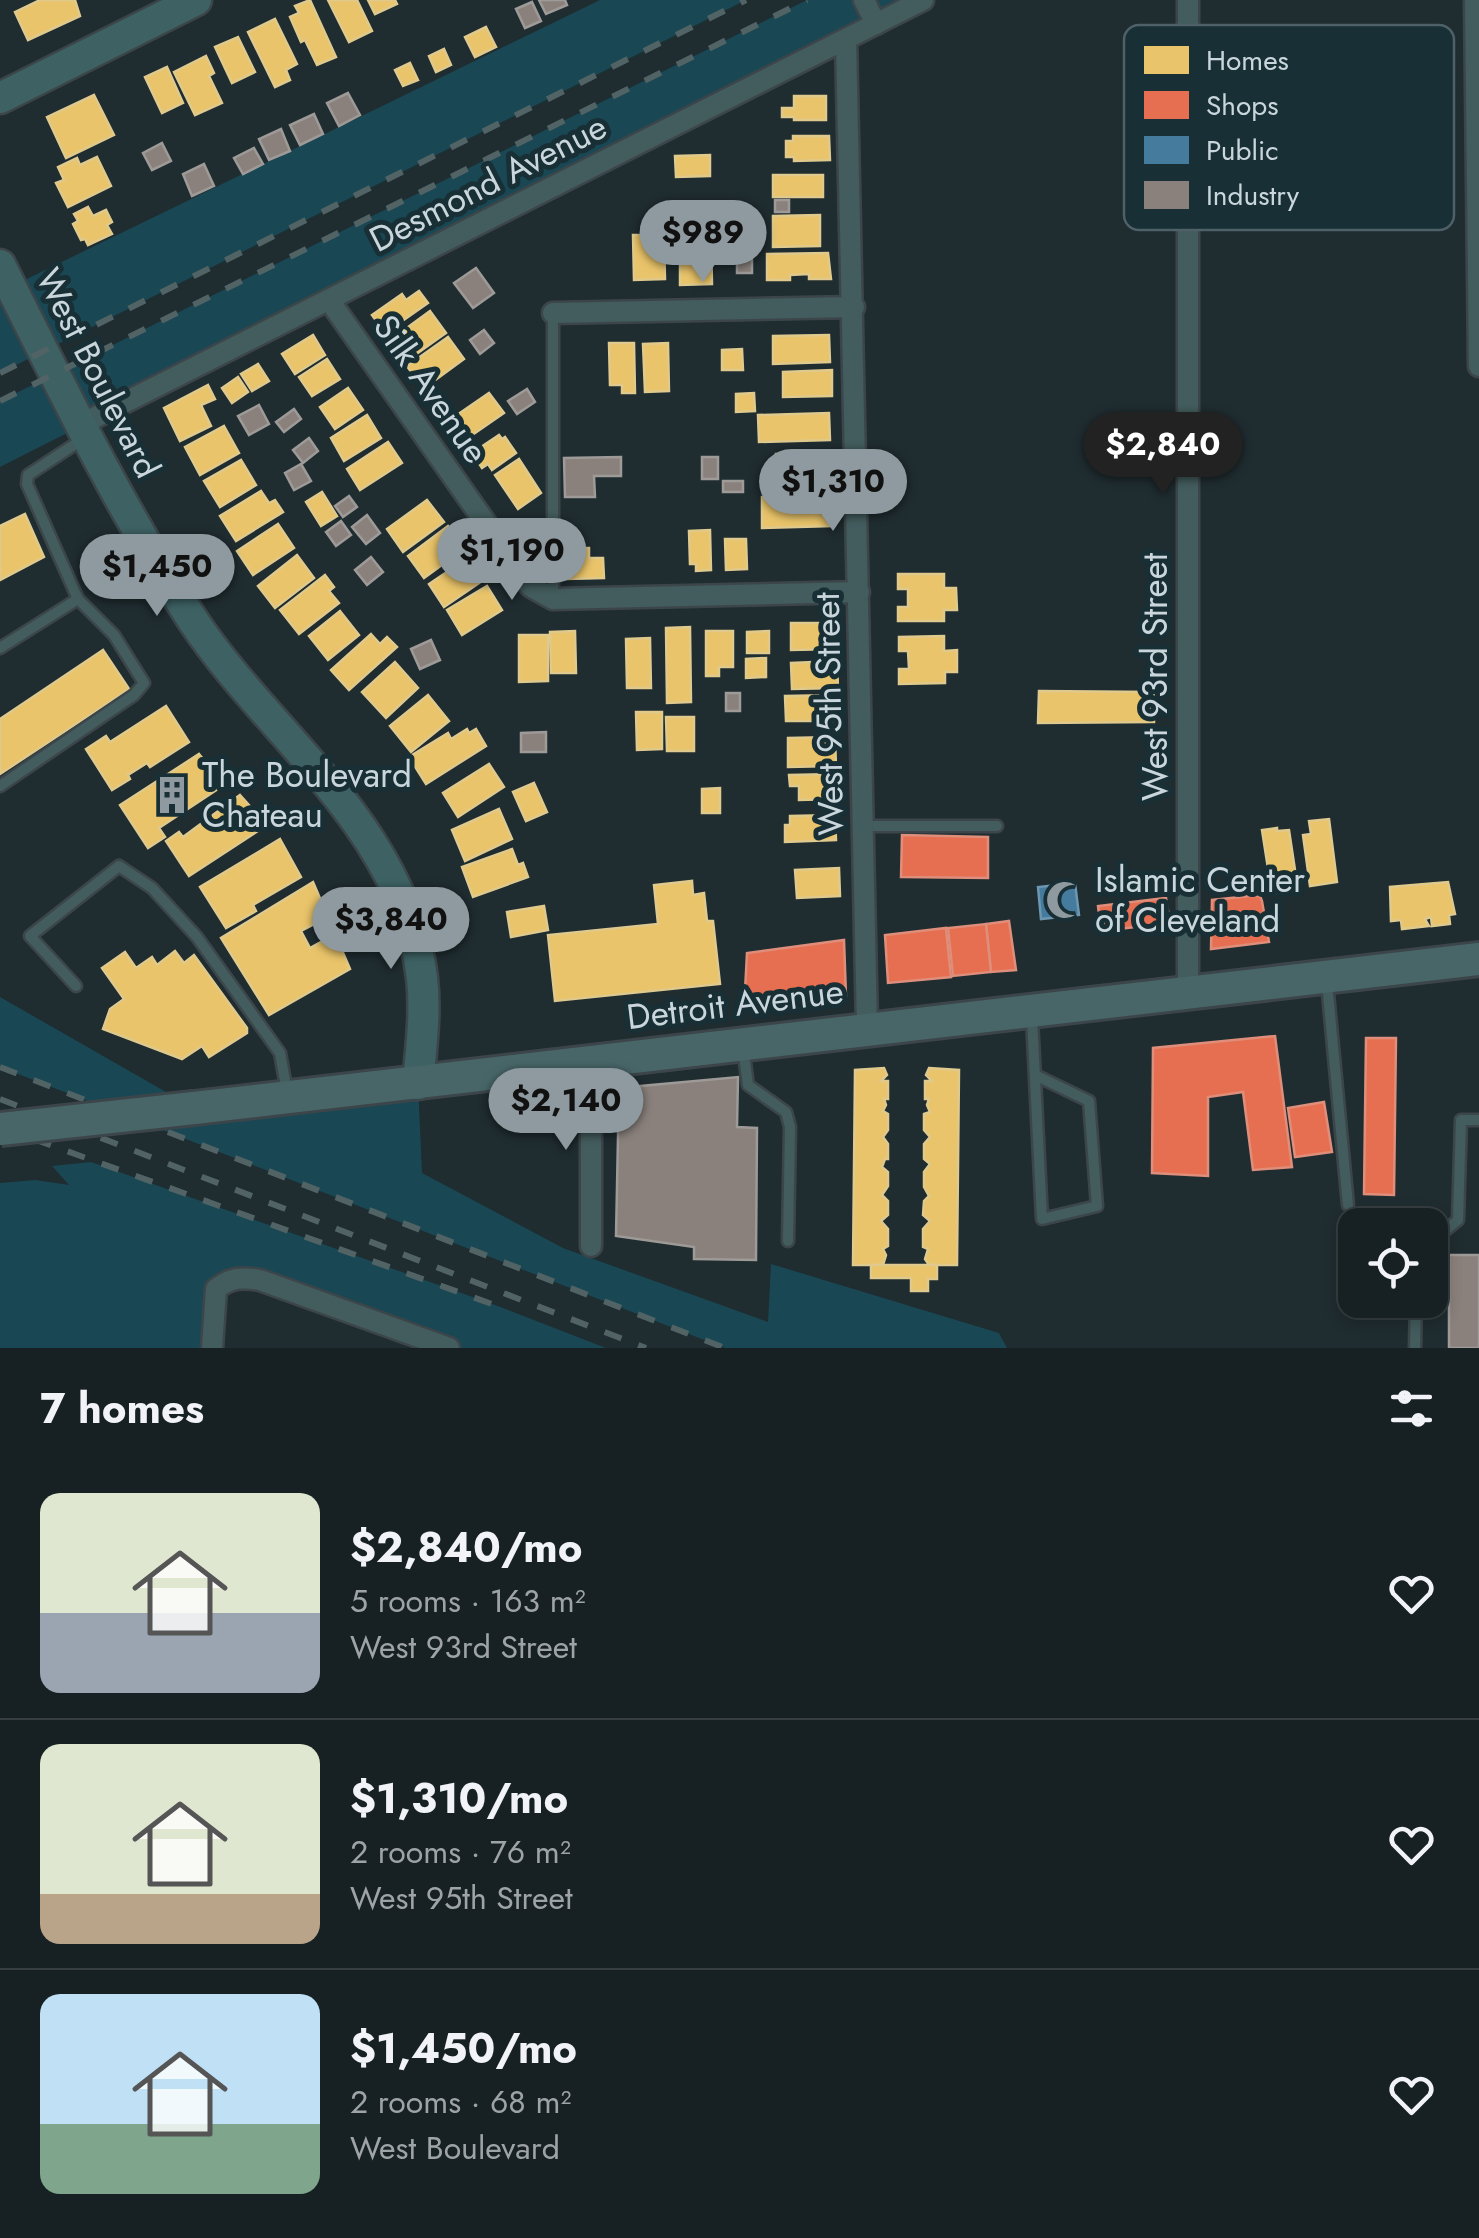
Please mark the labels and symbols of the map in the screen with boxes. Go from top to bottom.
legend [1124,25,1454,230]
text: Homes [1206,40,1289,81]
text: Shops [1206,85,1279,126]
street label: Desmond Avenue [361,102,615,264]
text: Public [1206,130,1279,171]
text: Industry [1206,175,1300,216]
pin: $989 [644,200,762,285]
street label: West Boulevard [24,259,172,487]
street label: Silk Avenue [361,305,501,473]
pin: $2,840 [1082,412,1244,497]
pin: $1,310 [752,449,914,534]
pin: $1,190 [431,518,593,603]
pin: $1,450 [76,534,238,619]
street label: West 93rd Street [1130,552,1180,801]
street label: West 95th Street [802,591,856,836]
place label: The Boulevard Chateau [202,750,412,840]
building icon: The Boulevard Chateau [151,774,193,816]
place label: Islamic Center of Cleveland [1095,855,1305,945]
mosque icon: Islamic Center of Cleveland [1044,879,1086,921]
pin: $3,840 [310,887,472,972]
street label: Detroit Avenue [624,966,846,1042]
pin: $2,140 [485,1068,647,1153]

